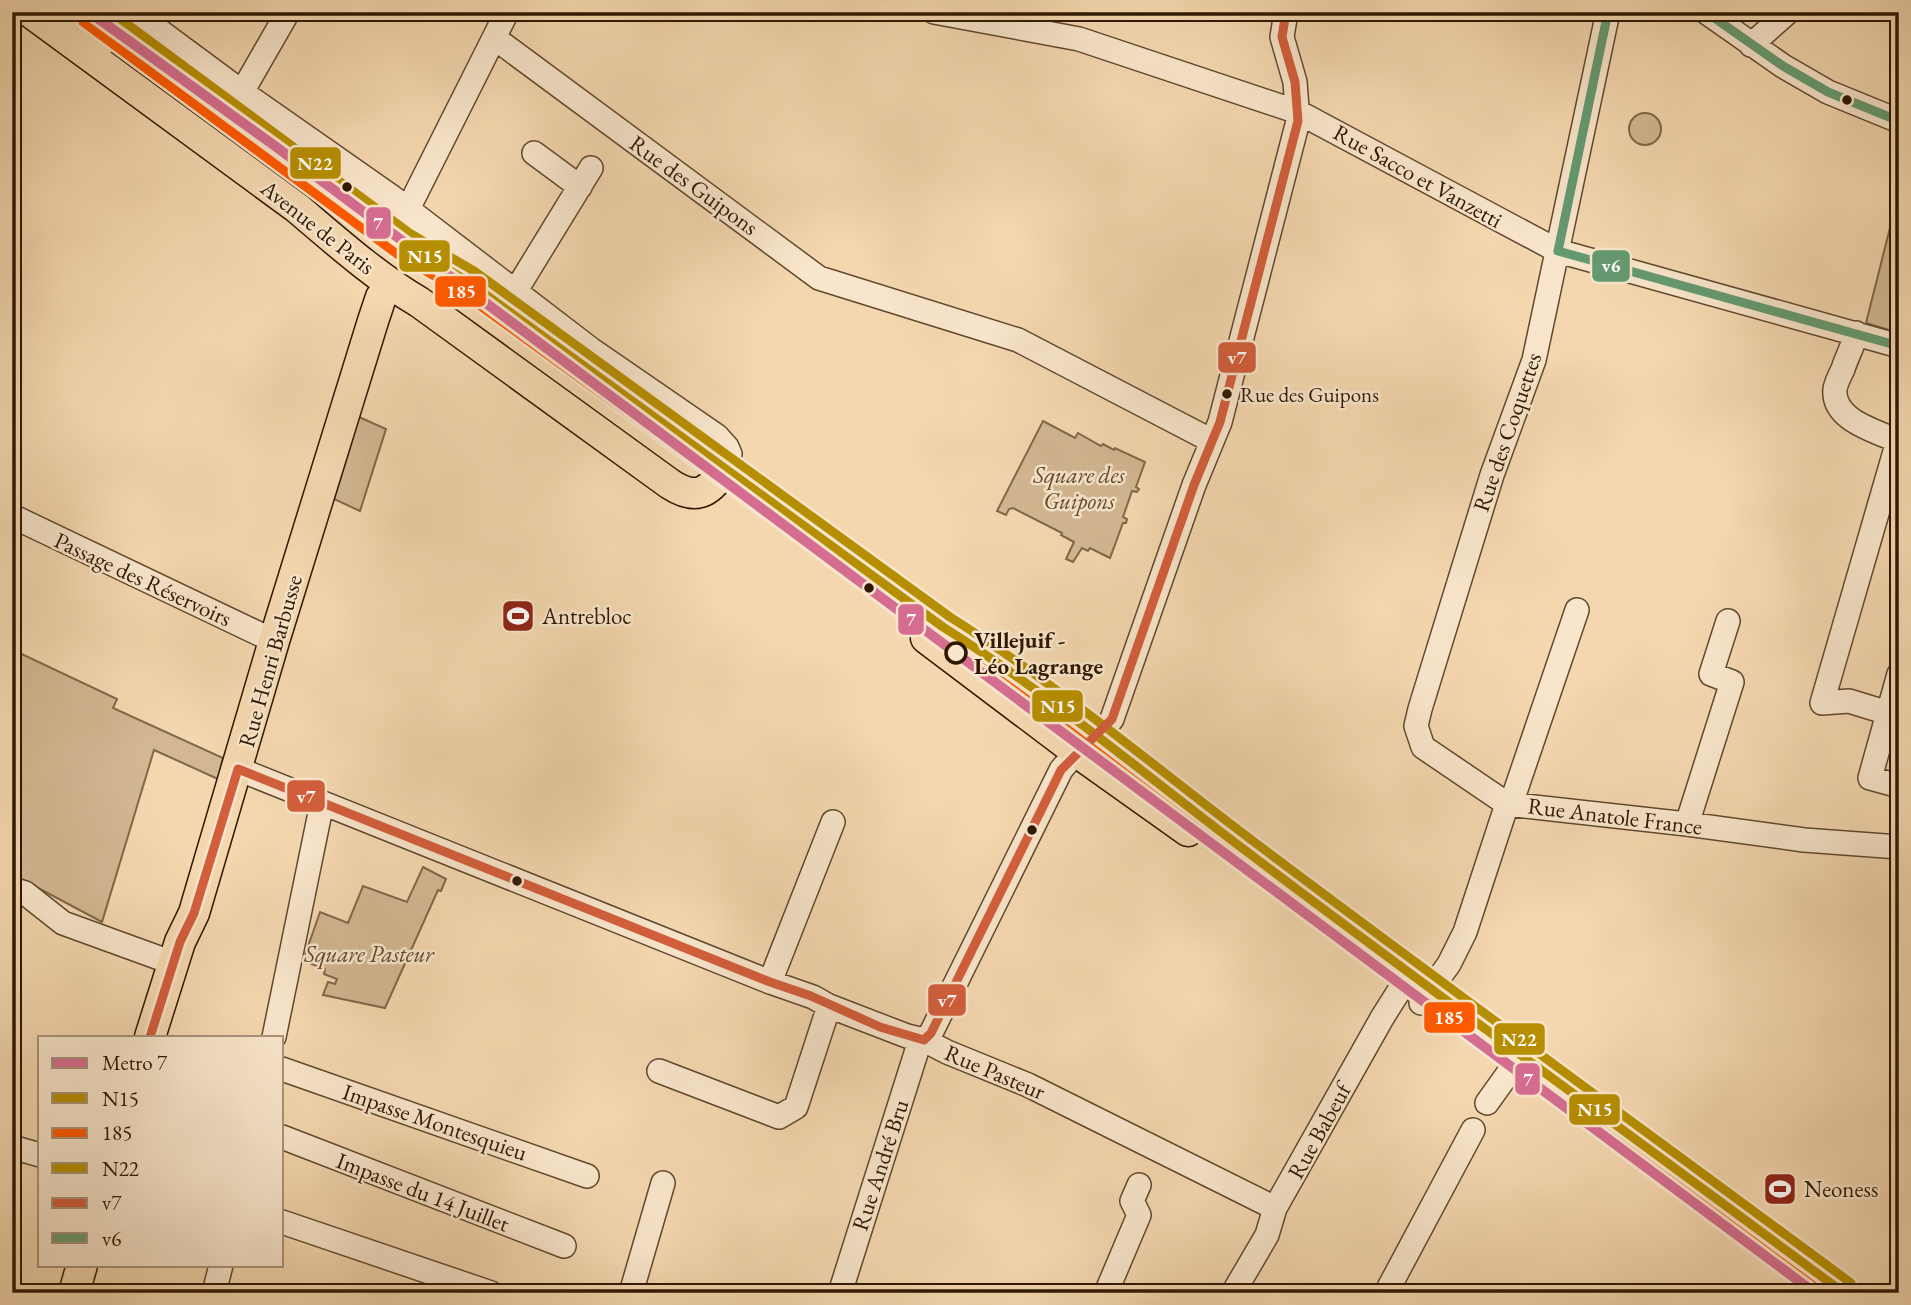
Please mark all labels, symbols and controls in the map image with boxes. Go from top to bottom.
unlabelled marker [1840,93,1854,107]
street label: Rue Sacco et Vanzetti [1328,117,1508,235]
street label: Rue des Guipons [624,128,764,242]
line badge: N22 [289,146,342,180]
text: N22 [297,151,333,176]
street label: Avenue de Paris [254,172,381,281]
unlabelled marker [340,180,354,194]
line badge: 7 [365,206,392,240]
text: 7 [373,211,384,236]
line badge: N15 [398,239,451,273]
text: N15 [407,244,443,269]
line badge: v6 [1591,249,1631,283]
text: v6 [1601,253,1621,278]
line badge: 185 [434,275,487,308]
text: 185 [446,279,476,304]
line badge: v7 [1217,341,1257,374]
text: v7 [1227,345,1248,370]
street label: Rue des Coquettes [1466,348,1548,516]
place label: Rue des Guipons [1240,381,1379,408]
marker: Rue des Guipons [1220,387,1234,401]
park label: Square des Guipons [1032,460,1125,516]
street label: Passage des Réservoirs [50,525,236,633]
street label: Rue Henri Barbusse [231,571,309,751]
unlabelled marker [862,581,876,595]
sports icon: Antrebloc [499,597,537,635]
place label: Antrebloc [541,601,632,631]
line badge: 7 [897,603,925,636]
text: 7 [906,607,917,632]
place label: Villejuif - Léo Lagrange [974,625,1103,681]
marker: Villejuif - Léo Lagrange [945,642,967,664]
line badge: N15 [1031,689,1084,723]
text: N15 [1040,694,1076,719]
line badge: v7 [286,779,326,813]
text: v7 [296,784,317,809]
street label: Rue Anatole France [1526,790,1704,842]
unlabelled marker [1025,823,1039,837]
unlabelled marker [510,874,524,888]
park label: Square Pasteur [303,939,435,970]
line badge: v7 [927,983,967,1017]
text: v7 [937,988,958,1013]
line badge: 185 [1423,1001,1476,1034]
text: 185 [1434,1005,1464,1030]
line badge: N22 [1493,1022,1546,1056]
text: N22 [1501,1027,1537,1052]
legend [38,1036,284,1266]
street label: Rue Pasteur [940,1037,1050,1107]
text: Metro 7 [102,1049,168,1076]
line badge: 7 [1514,1062,1541,1096]
text: 7 [1523,1067,1534,1092]
street label: Rue Babeuf [1280,1075,1359,1184]
street label: Impasse Montesquieu [339,1076,531,1168]
text: N15 [102,1085,139,1112]
line badge: N15 [1568,1093,1621,1126]
street label: Rue André Bru [845,1096,915,1234]
text: N15 [1577,1097,1613,1122]
text: 185 [102,1119,132,1146]
street label: Impasse du 14 Juillet [332,1145,514,1239]
text: N22 [102,1155,139,1182]
sports icon: Neoness [1761,1170,1799,1208]
place label: Neoness [1804,1174,1878,1204]
text: v7 [102,1189,122,1216]
text: v6 [102,1225,121,1252]

